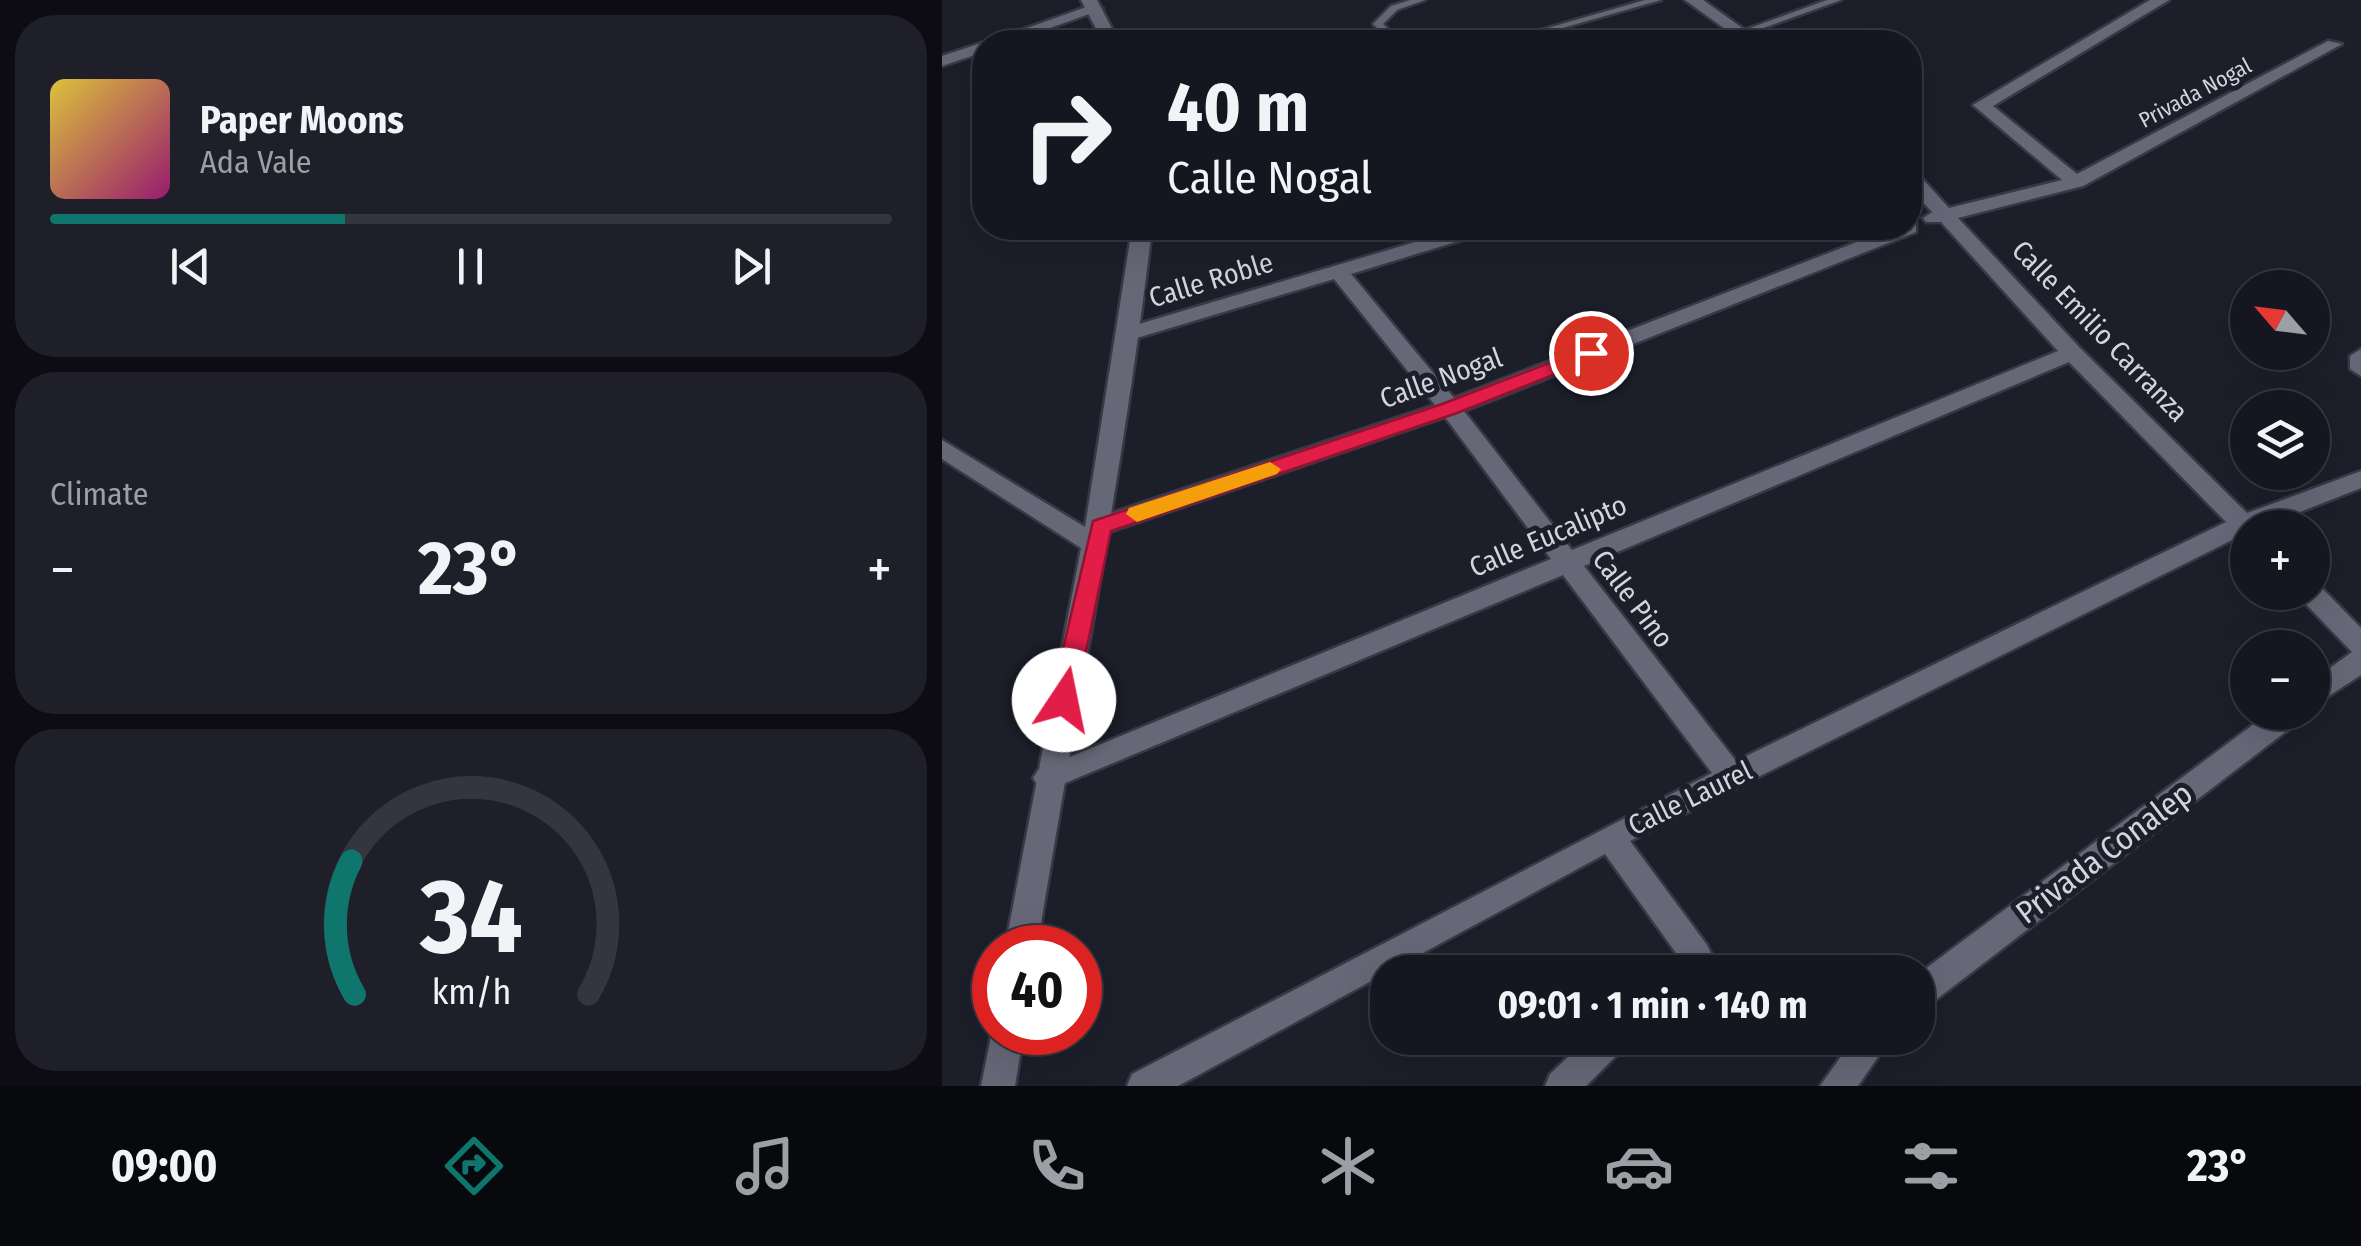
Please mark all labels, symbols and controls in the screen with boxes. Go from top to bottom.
street label: Privada Nogal [2134,52,2256,134]
text: 40 m [1167,66,1309,150]
icon: right [1002,70,1132,200]
text: Paper Moons [200,97,404,143]
text: Ada Vale [200,143,312,181]
text: Calle Nogal [1167,151,1372,205]
street label: Calle Emilio Carranza [2005,234,2195,428]
icon: previous [163,239,218,294]
icon: pause [443,239,498,294]
icon: next [724,239,779,294]
street label: Calle Roble [1145,246,1277,314]
north arrow [2230,270,2330,370]
map controls [2230,270,2330,730]
pin [1549,311,1634,396]
icon: arrive [1564,326,1619,381]
street label: Calle Nogal [1375,341,1507,415]
button: layers [2230,390,2330,490]
text: Climate [50,475,149,513]
street label: Calle Eucalipto [1464,488,1632,584]
button: + [2230,510,2330,610]
text: 23° [418,524,524,614]
text: − [50,537,75,603]
text: + [867,537,892,603]
street label: Calle Pino [1586,544,1680,654]
button: − [2230,630,2330,730]
position arrow [1012,648,1116,752]
street label: Calle Laurel [1623,754,1757,842]
street label: Privada Conalep [2008,774,2200,932]
text: 34 [419,855,522,980]
speed limit sign: 40 [972,925,1102,1055]
text: km/h [431,971,511,1013]
text: 09:01 · 1 min · 140 m [1498,982,1807,1028]
icon: directions [439,1131,509,1201]
icon: music [730,1131,800,1201]
icon: phone [1022,1131,1092,1201]
icon: climate [1313,1131,1383,1201]
icon: car [1604,1131,1674,1201]
icon: filters [1896,1131,1966,1201]
text: 09:00 [111,1139,218,1193]
text: 23° [2187,1139,2250,1193]

